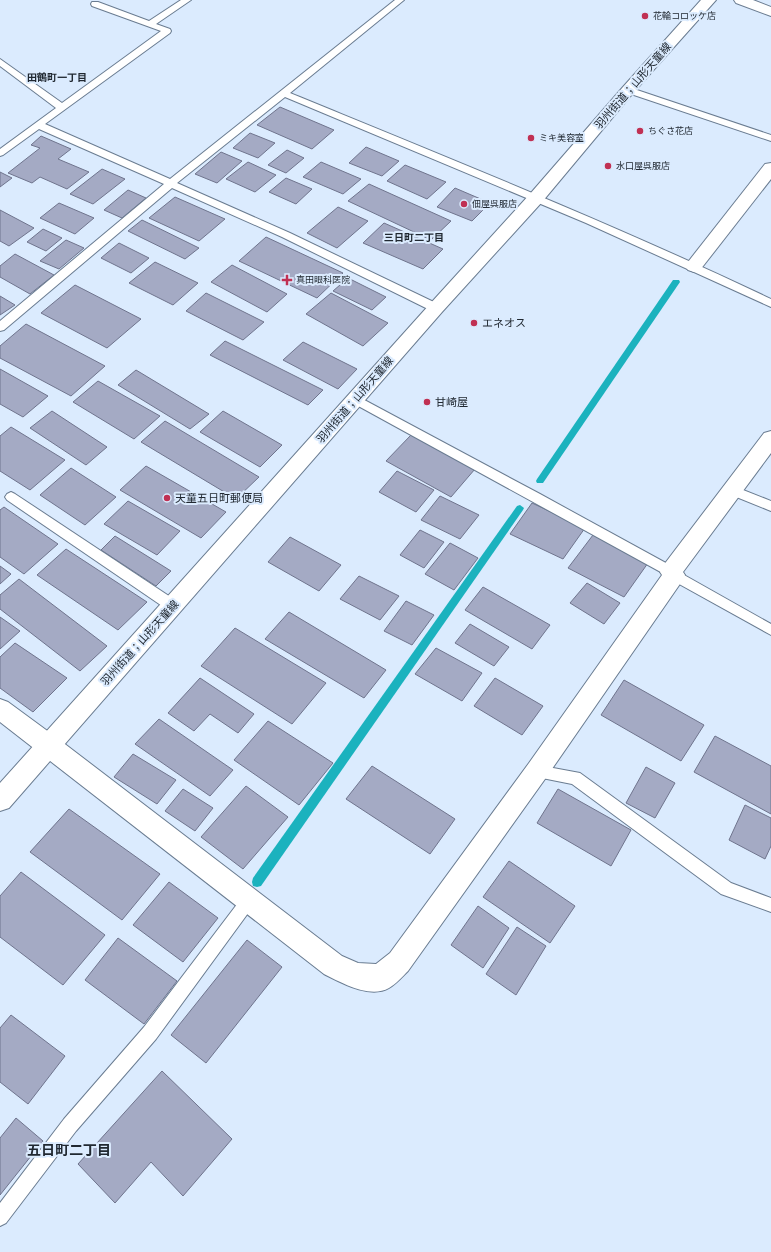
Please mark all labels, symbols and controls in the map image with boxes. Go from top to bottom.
place label: 花輪コロッケ店 [653,10,716,21]
marker: 花輪コロッケ店 [640,11,650,21]
street label: 羽州街道；山形天童線 [592,40,674,132]
district label: 田鶴町一丁目 [27,72,87,84]
marker: ちぐさ花店 [635,126,645,136]
place label: ちぐさ花店 [648,126,693,136]
marker: ミキ美容室 [526,133,536,143]
place label: ミキ美容室 [539,133,584,143]
marker: 水口屋呉服店 [603,161,613,171]
place label: 水口屋呉服店 [616,161,670,171]
marker: 佃屋呉服店 [459,199,469,209]
place label: 佃屋呉服店 [472,199,517,209]
district label: 三日町二丁目 [384,232,444,244]
marker: 真田眼科医院 [281,274,293,286]
place label: 真田眼科医院 [296,275,350,285]
place label: エネオス [482,317,526,330]
marker: エネオス [469,318,479,328]
street label: 羽州街道；山形天童線 [314,354,396,446]
place label: 甘崎屋 [435,396,468,409]
marker: 甘崎屋 [422,397,432,407]
place label: 天童五日町郵便局 [175,492,263,505]
marker: 天童五日町郵便局 [162,493,172,503]
street label: 羽州街道；山形天童線 [98,598,182,688]
district label: 五日町二丁目 [27,1142,111,1159]

